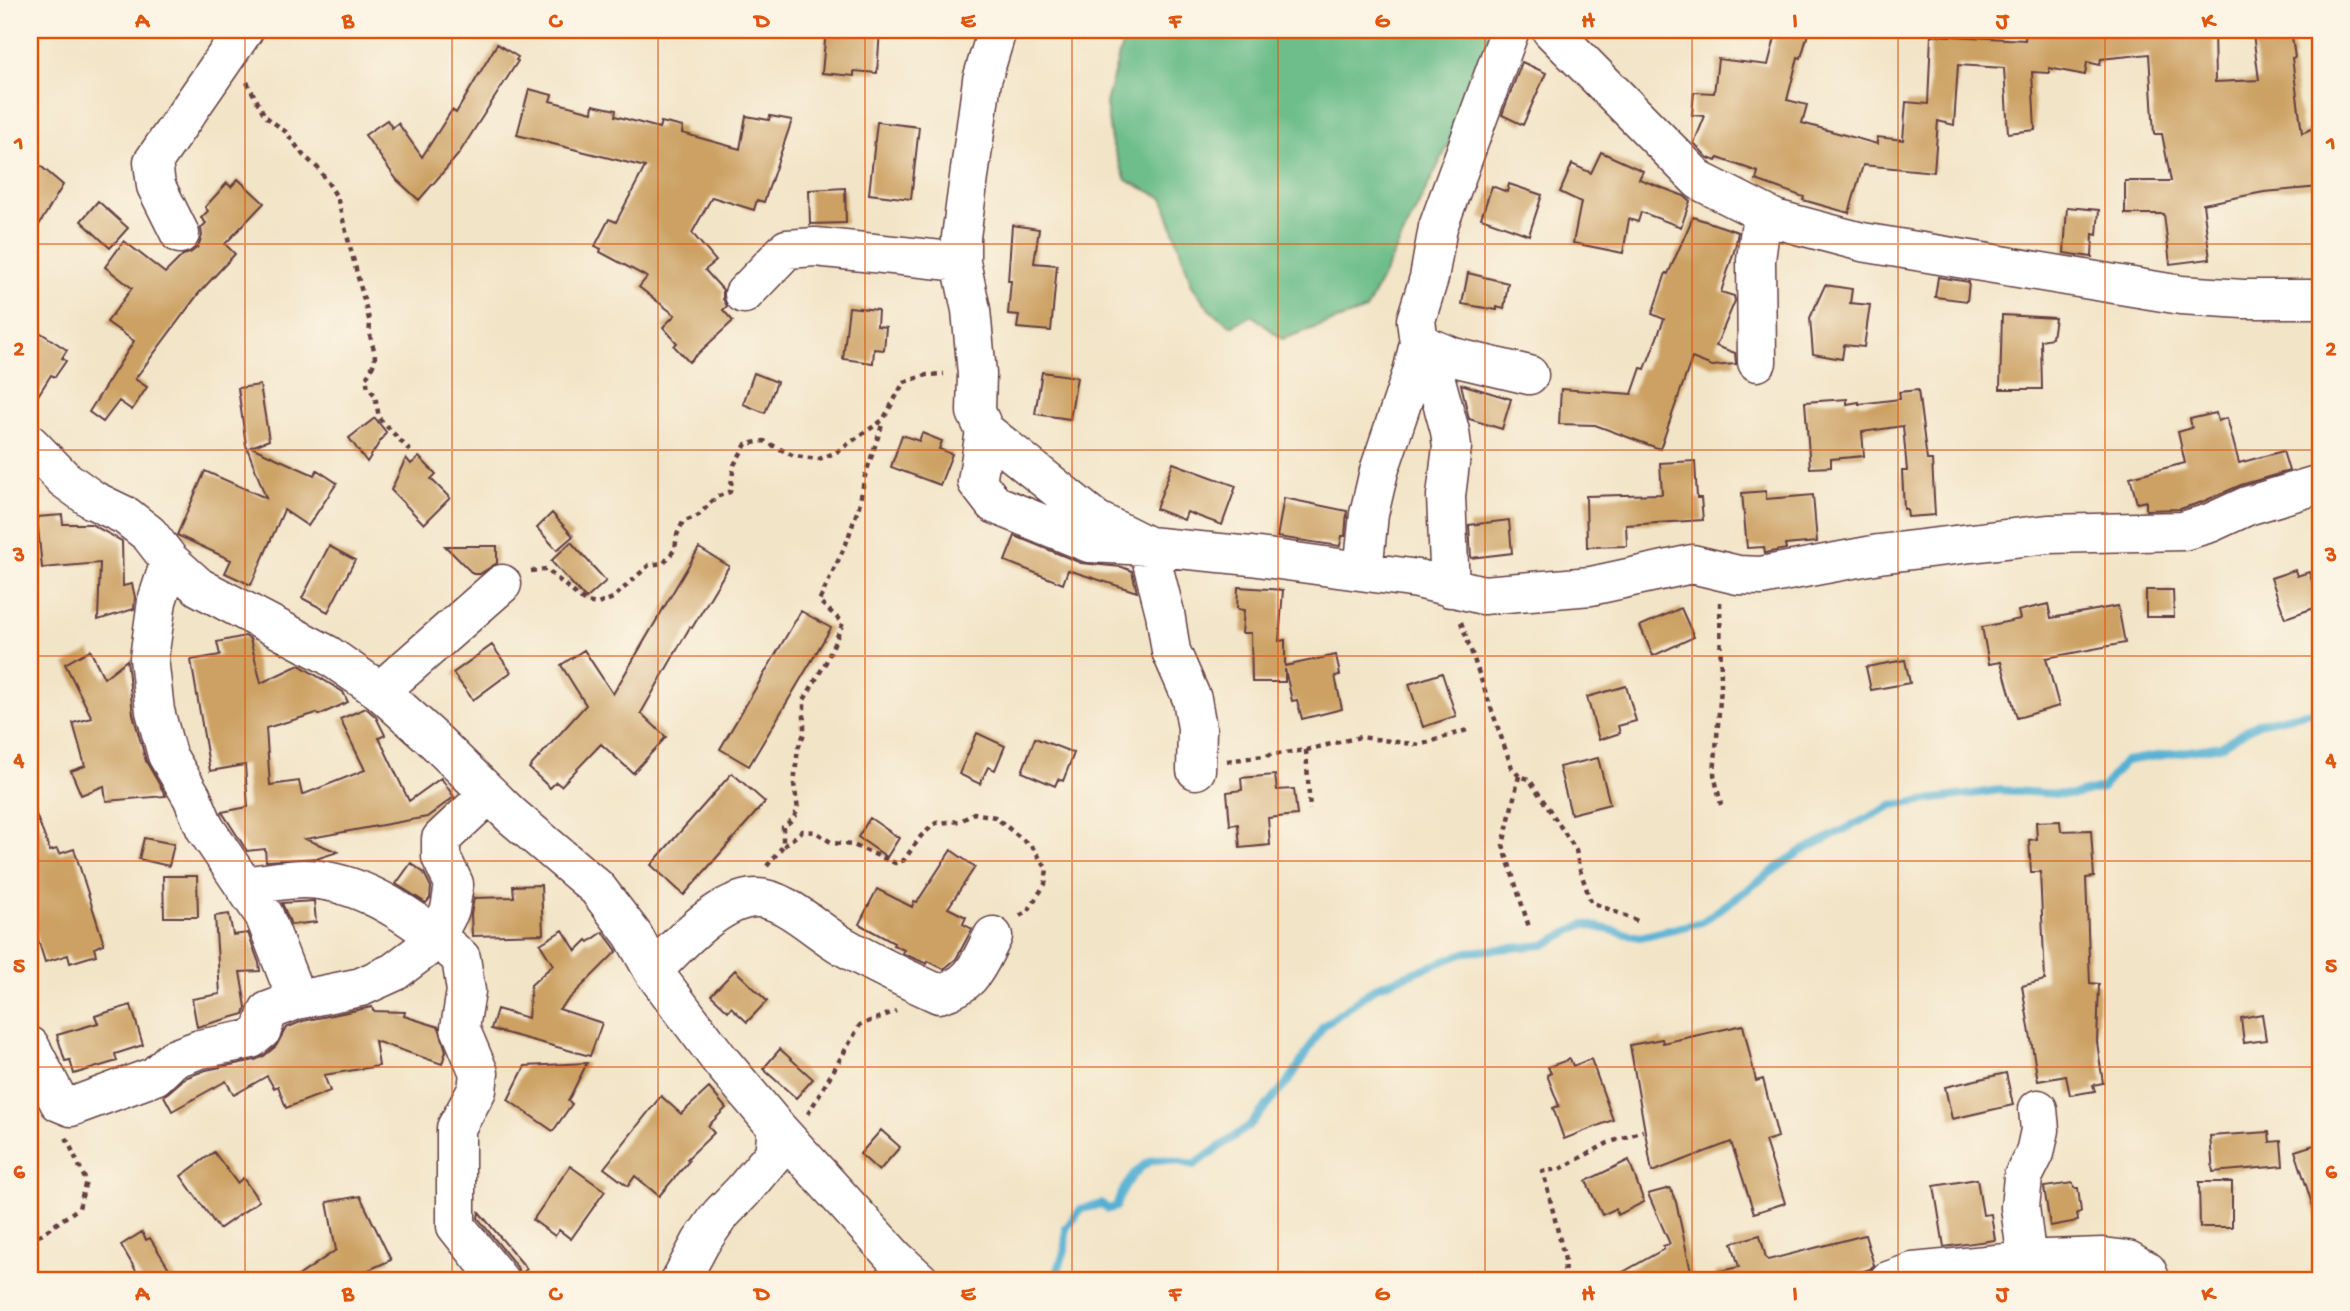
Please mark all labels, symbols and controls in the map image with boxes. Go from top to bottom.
text: A [134,9,150,36]
text: B [341,9,355,36]
text: C [549,9,564,36]
text: D [753,9,771,36]
text: E [961,9,977,36]
text: F [1168,9,1183,36]
text: G [1375,9,1391,36]
text: H [1581,9,1595,36]
text: I [1792,9,1798,36]
text: J [1995,9,2010,36]
text: K [2201,9,2218,36]
text: 1 [13,131,24,158]
text: 1 [2325,131,2336,158]
text: 2 [13,337,25,364]
text: 2 [2325,337,2337,364]
text: 3 [12,543,25,570]
text: 3 [2324,543,2337,570]
text: 4 [13,748,25,775]
text: 4 [2325,748,2337,775]
text: 5 [13,954,25,981]
text: 5 [2325,954,2337,981]
text: 6 [13,1160,26,1187]
text: 6 [2325,1160,2338,1187]
text: A [134,1282,150,1309]
text: B [341,1282,355,1309]
text: C [549,1282,564,1309]
text: D [753,1282,771,1309]
text: E [961,1282,977,1309]
text: F [1168,1282,1183,1309]
text: G [1375,1282,1391,1309]
text: H [1581,1282,1595,1309]
text: I [1792,1282,1798,1309]
text: J [1995,1282,2010,1309]
text: K [2201,1282,2218,1309]

